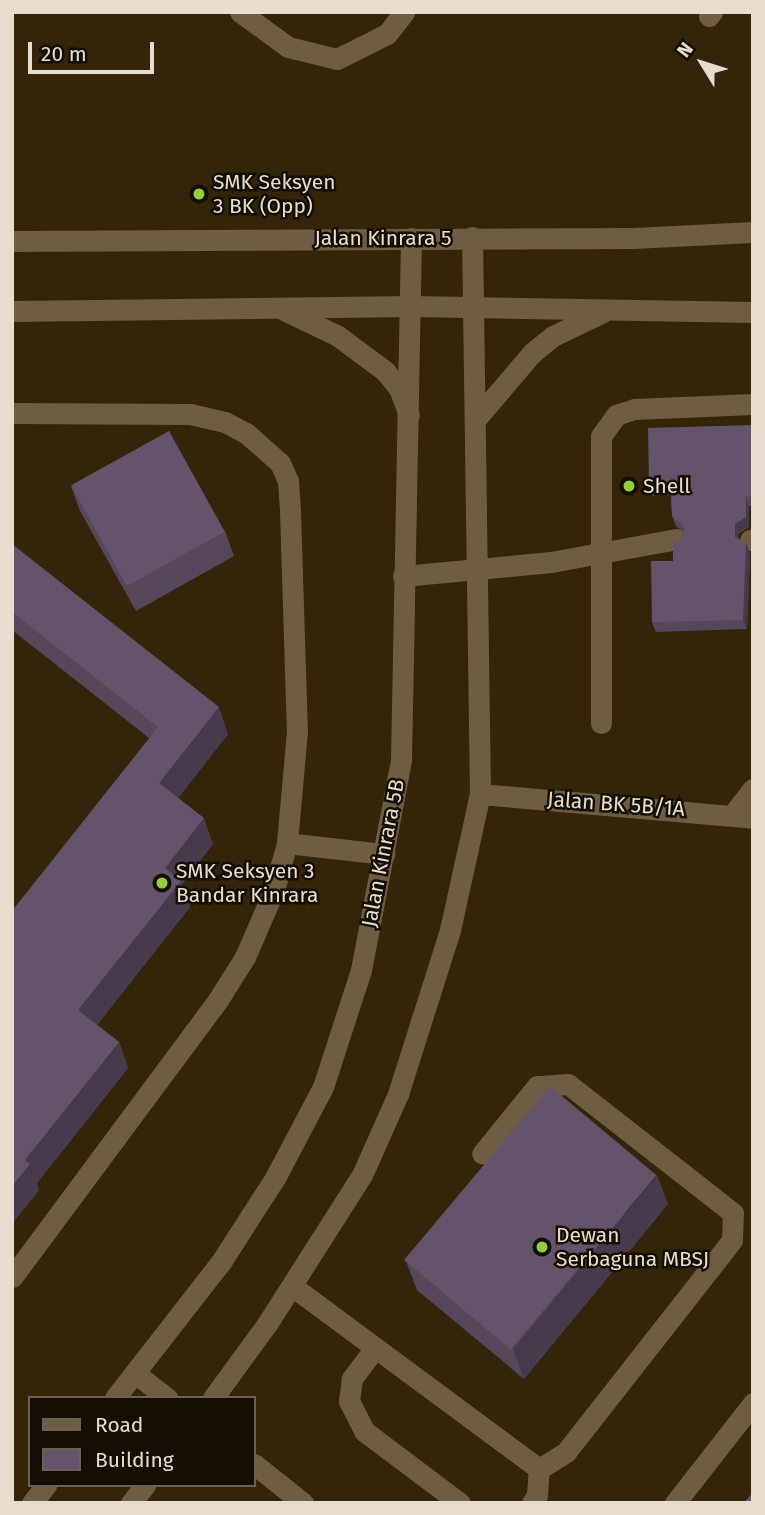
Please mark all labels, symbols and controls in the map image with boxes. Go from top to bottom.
scale bar [32,28,158,72]
north arrow [667,28,737,98]
text: N [672,38,698,62]
text: 20 m [41,41,87,67]
place label: SMK Seksyen 3 BK (Opp) [213,169,335,219]
marker: SMK Seksyen 3 BK (Opp) [191,186,207,202]
street label: Jalan Kinrara 5 [314,225,452,251]
place label: Shell [643,473,691,499]
marker: Shell [621,478,637,494]
street label: Jalan Kinrara 5B [356,777,410,929]
street label: Jalan BK 5B/1A [546,787,686,821]
place label: SMK Seksyen 3 Bandar Kinrara [176,858,318,908]
marker: SMK Seksyen 3 Bandar Kinrara [154,875,170,891]
place label: Dewan Serbaguna MBSJ [556,1222,709,1272]
marker: Dewan Serbaguna MBSJ [534,1239,550,1255]
legend [28,1396,256,1487]
text: Road [95,1412,143,1438]
text: Building [95,1447,174,1473]

